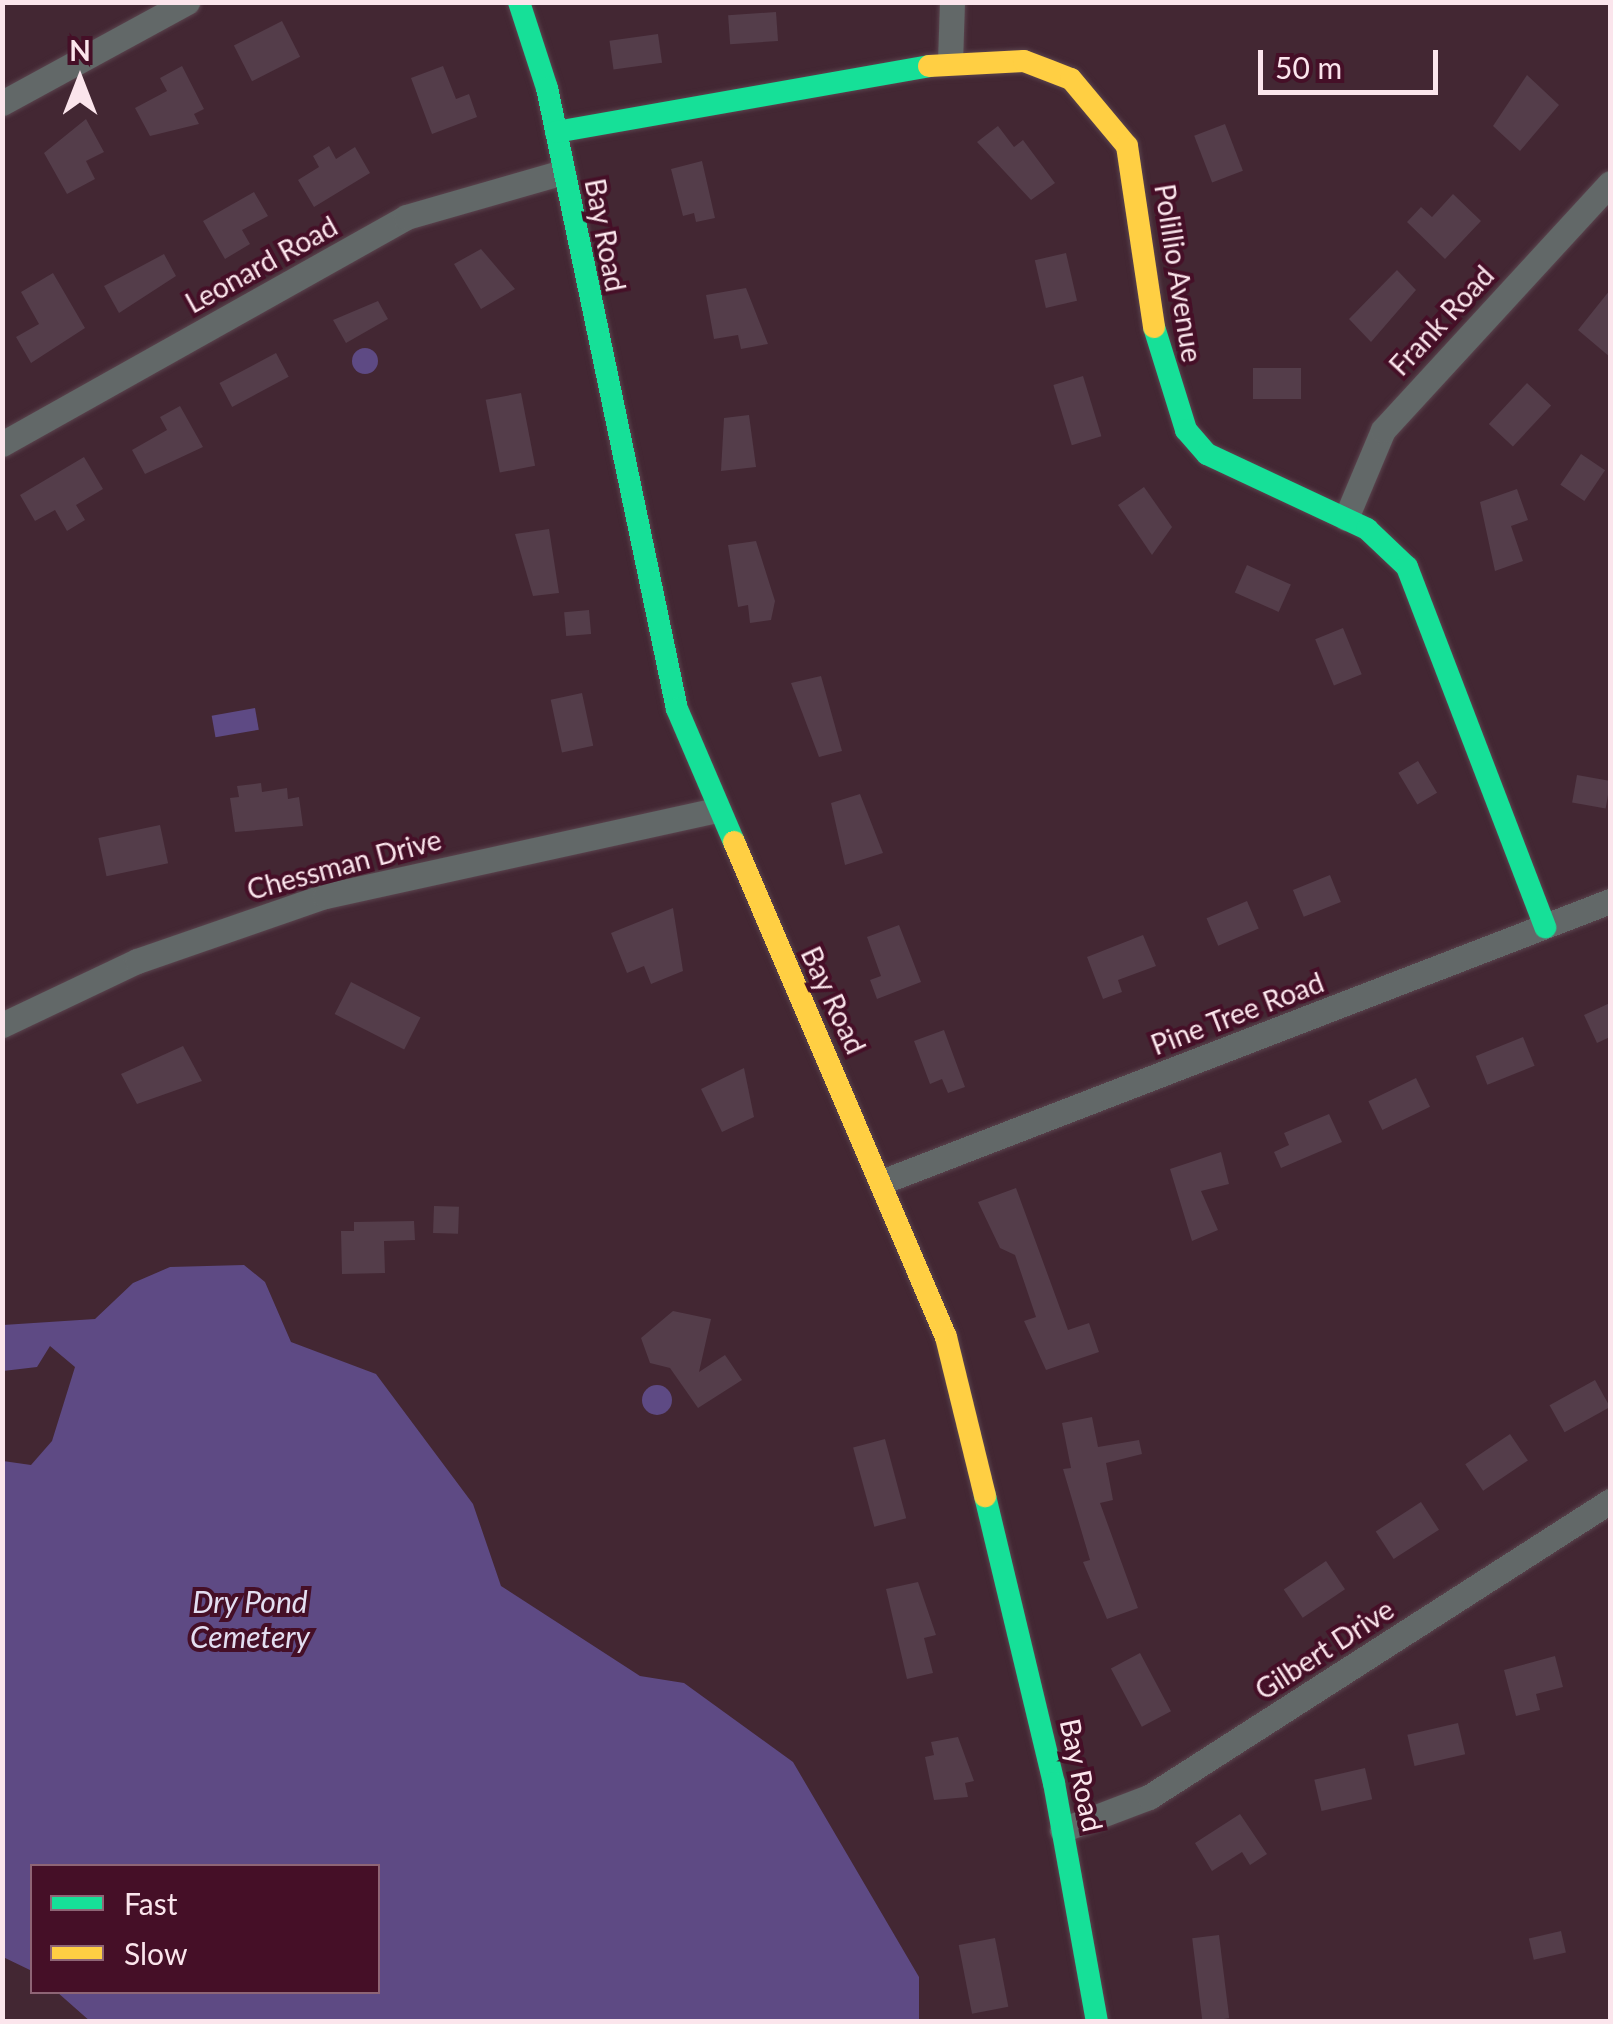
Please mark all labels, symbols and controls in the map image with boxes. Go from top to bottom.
north arrow [30,30,130,130]
scale bar [1263,30,1443,92]
text: N [69,33,91,67]
text: 50 m [1275,49,1342,85]
street label: Bay Road [579,175,633,295]
street label: Polillio Avenue [1148,181,1210,365]
street label: Leonard Road [179,209,343,319]
street label: Frank Road [1382,258,1500,382]
street label: Chessman Drive [243,822,445,906]
street label: Bay Road [794,941,874,1059]
street label: Pine Tree Road [1146,965,1328,1061]
water label: Dry Pond Cemetery [190,1583,310,1654]
street label: Gilbert Drive [1248,1592,1400,1706]
street label: Bay Road [1054,1715,1110,1835]
legend [30,1864,380,1994]
text: Fast [124,1885,178,1921]
text: Slow [124,1935,187,1971]

